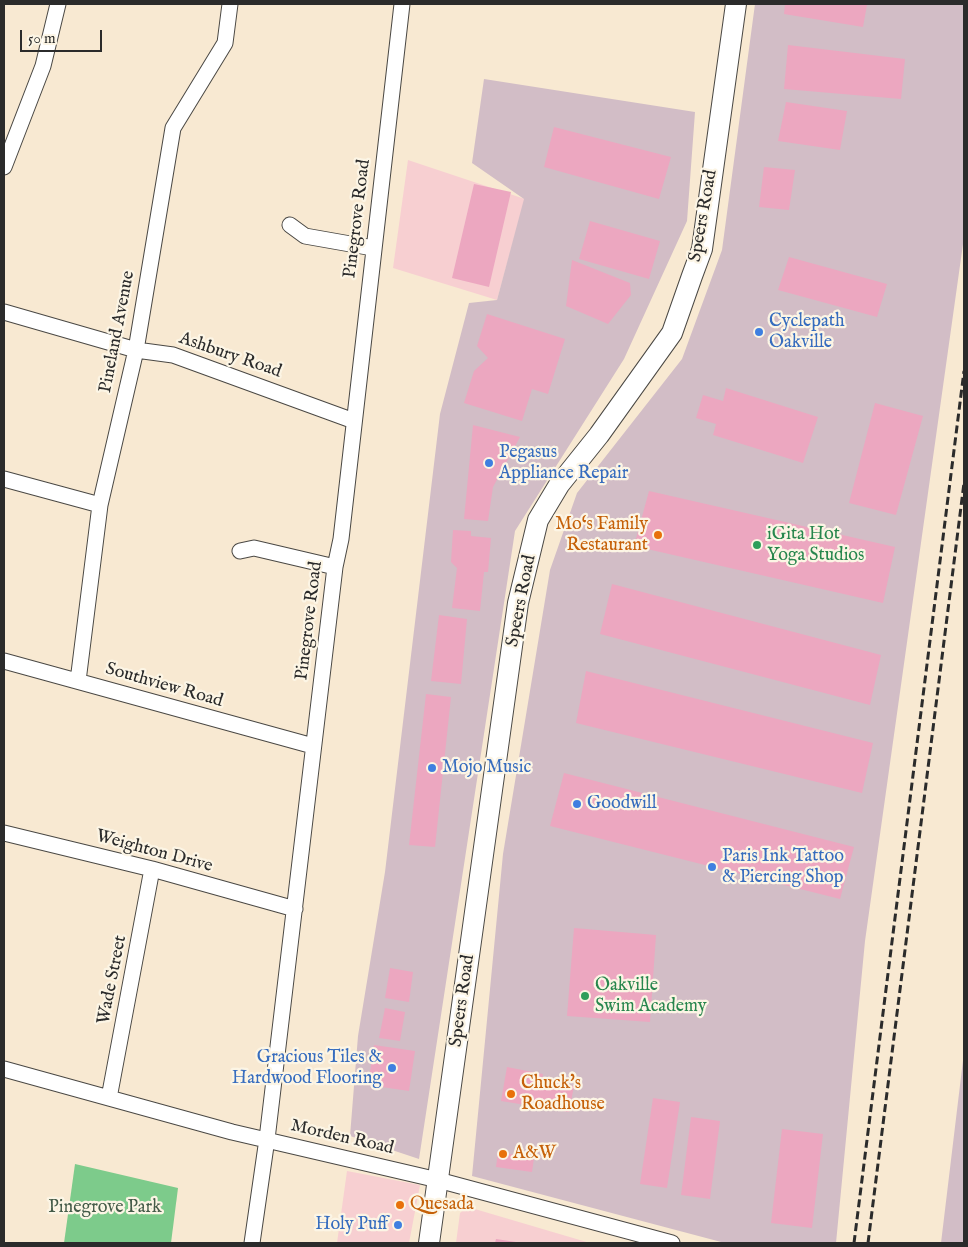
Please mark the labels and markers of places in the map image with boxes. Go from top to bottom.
place label: Cyclepath Oakville [769,311,845,354]
marker: Cyclepath Oakville [753,326,765,338]
place label: Pegasus Appliance Repair [499,442,628,484]
marker: Pegasus Appliance Repair [483,457,495,469]
place label: Mo‘s Family Restaurant [555,514,648,556]
place label: iGita Hot Yoga Studios [767,524,864,566]
marker: Mo‘s Family Restaurant [652,529,664,541]
marker: iGita Hot Yoga Studios [751,539,763,551]
place label: Mojo Music [442,757,531,779]
marker: Mojo Music [426,762,438,774]
place label: Goodwill [587,793,657,815]
marker: Goodwill [571,798,583,810]
place label: Paris Ink Tattoo & Piercing Shop [722,846,844,889]
marker: Paris Ink Tattoo & Piercing Shop [706,861,718,873]
place label: Oakville Swim Academy [595,975,707,1018]
marker: Oakville Swim Academy [579,990,591,1002]
place label: Gracious Tiles & Hardwood Flooring [232,1047,382,1090]
marker: Gracious Tiles & Hardwood Flooring [386,1062,398,1074]
place label: Chuck's Roadhouse [521,1073,605,1116]
marker: Chuck's Roadhouse [505,1088,517,1100]
place label: A&W [513,1143,556,1165]
marker: A&W [497,1148,509,1160]
place label: Quesada [410,1194,474,1216]
marker: Quesada [394,1199,406,1211]
place label: Holy Puff [315,1214,388,1236]
marker: Holy Puff [392,1219,404,1231]

